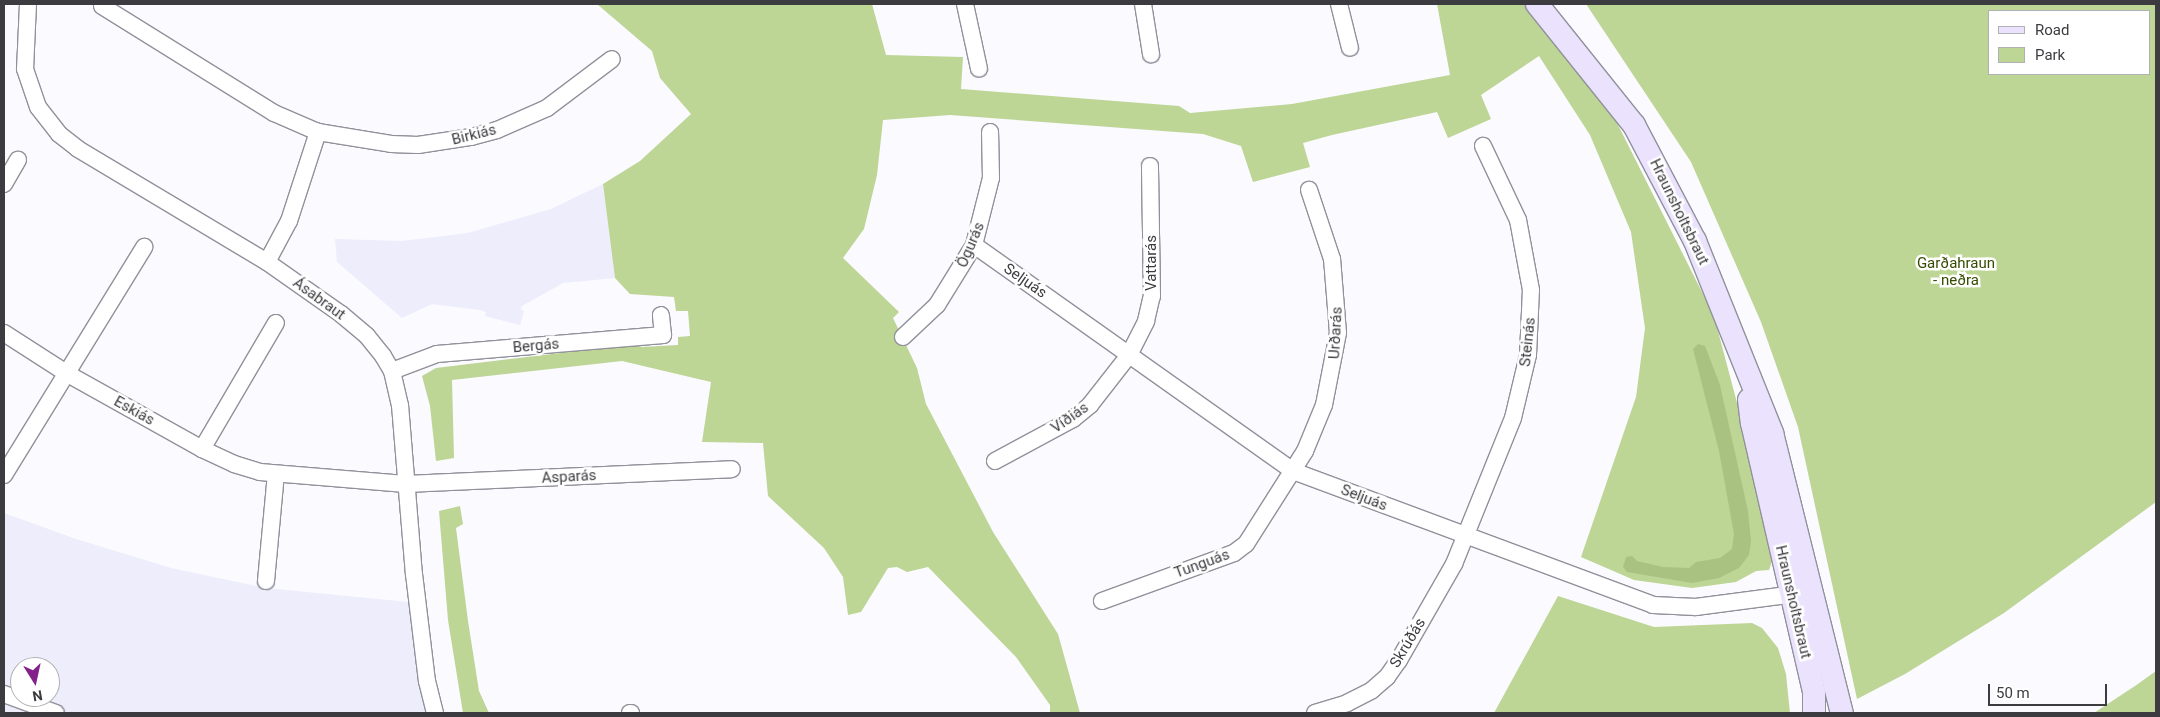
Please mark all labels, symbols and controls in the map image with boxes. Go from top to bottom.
legend [1988,10,2150,75]
text: Road [2035,21,2069,39]
text: Park [2035,46,2065,64]
street label: Birkiás [450,121,498,149]
street label: Hraunsholtsbraut [1646,156,1712,268]
street label: Ögurás [953,220,989,270]
street label: Vattarás [1143,235,1161,291]
park label: Garðahraun - neðra [1917,254,1995,289]
street label: Seljuás [1000,260,1050,302]
street label: Ásabraut [289,274,349,324]
street label: Urðarás [1326,306,1346,360]
street label: Steinás [1516,316,1540,368]
street label: Bergás [512,335,560,357]
street label: Eskiás [111,393,157,429]
street label: Víðiás [1048,399,1092,437]
street label: Asparás [541,467,597,487]
street label: Seljuás [1338,481,1390,515]
street label: Hraunsholtsbraut [1771,544,1815,660]
street label: Tunguás [1172,546,1232,582]
street label: Skrúðás [1386,615,1430,671]
north arrow [10,657,60,707]
scale bar [1990,674,2109,706]
text: 50 m [1996,684,2030,702]
text: N [31,687,44,705]

